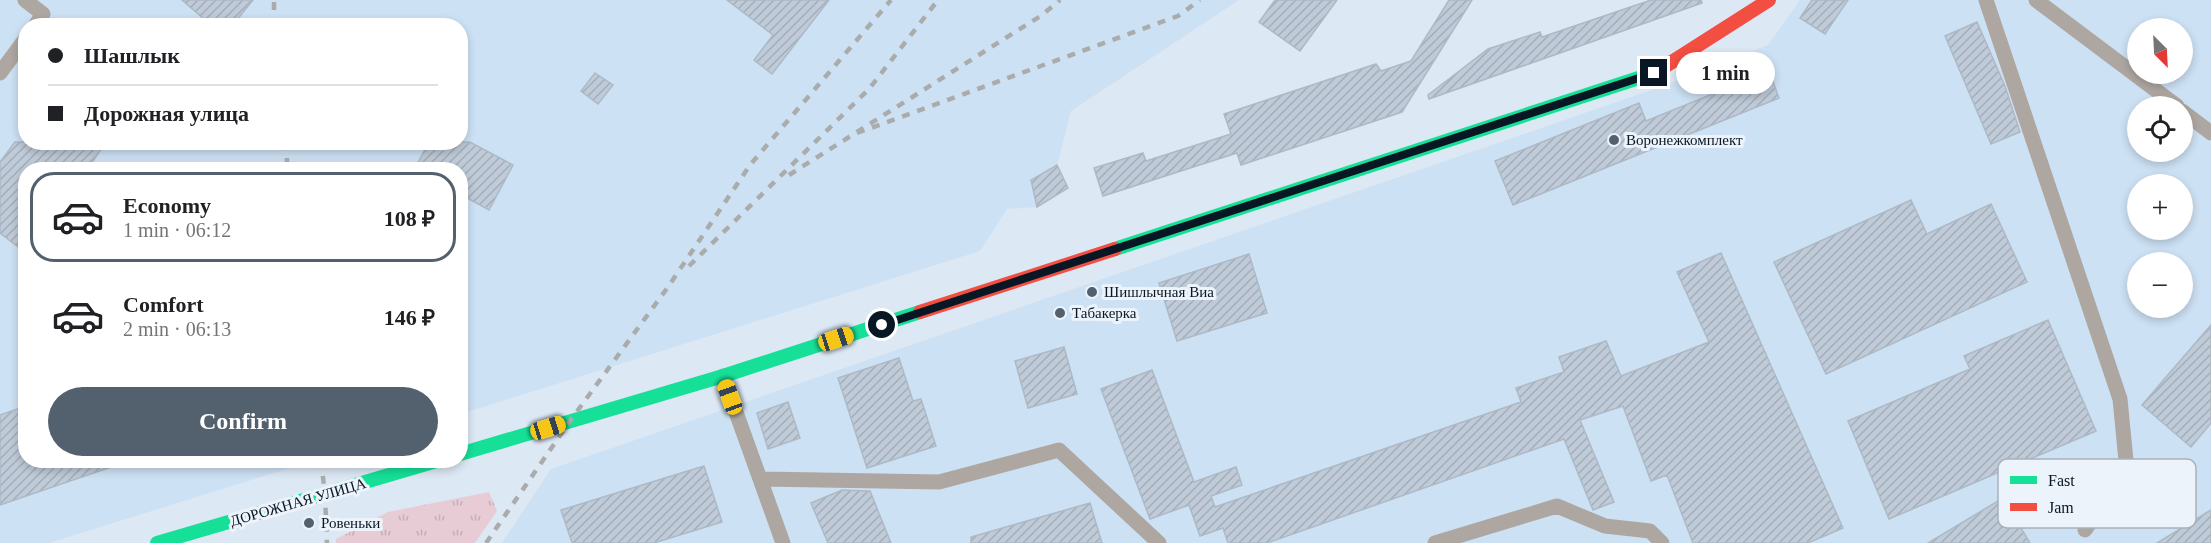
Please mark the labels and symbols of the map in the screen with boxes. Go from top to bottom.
north arrow [2127,18,2193,84]
callout: 1 min [1675,52,1774,94]
route end [1640,59,1667,86]
place label: Воронежкомплект [1626,132,1743,148]
marker: Воронежкомплект [1607,133,1621,147]
place label: Шишлычная Виа [1104,284,1214,300]
marker: Шишлычная Виа [1085,285,1099,299]
place label: Табакерка [1072,305,1137,321]
marker: Табакерка [1053,306,1067,320]
route start [868,311,895,338]
car [816,325,856,353]
car [715,377,745,417]
car [528,414,568,442]
legend [1998,459,2196,528]
text: Fast [2048,472,2075,489]
street label: ДОРОЖНАЯ УЛИЦА [228,475,368,529]
text: Jam [2048,499,2074,516]
place label: Ровеньки [321,515,380,531]
marker: Ровеньки [302,516,316,530]

